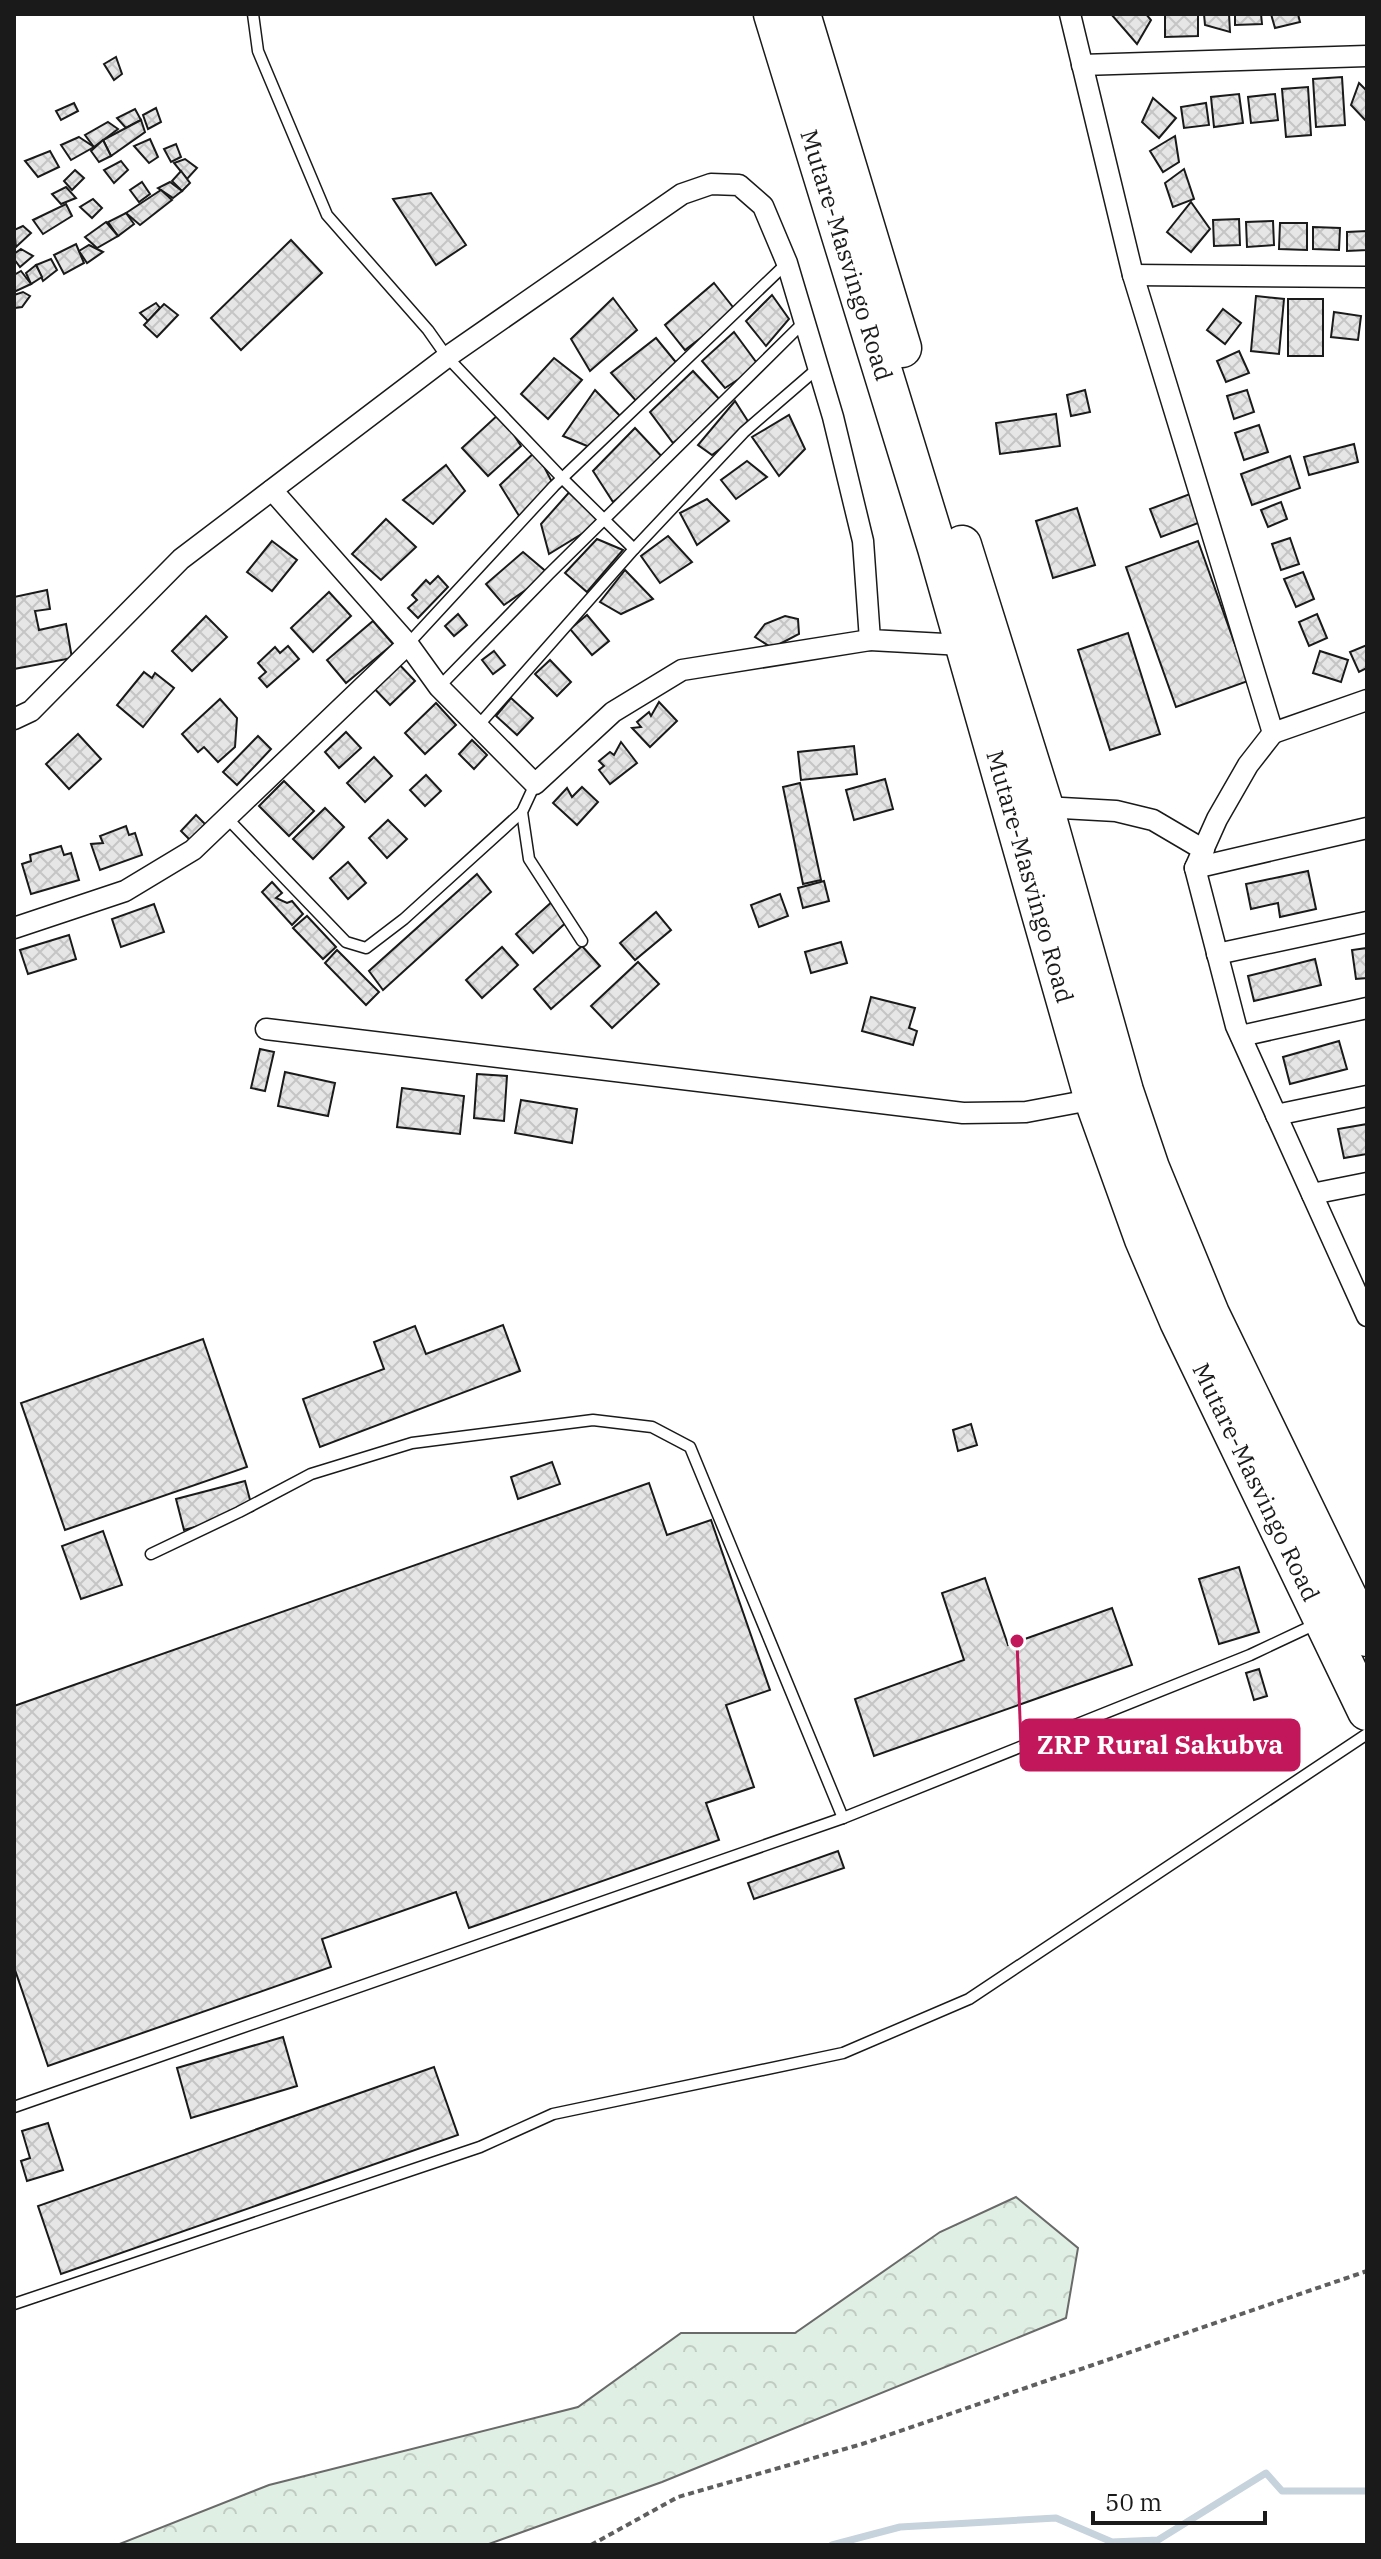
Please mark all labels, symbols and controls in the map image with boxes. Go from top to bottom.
street label: Mutare-Masvingo Road [793,125,901,384]
street label: Mutare-Masvingo Road [979,746,1082,1006]
street label: Mutare-Masvingo Road [1185,1357,1328,1606]
callout: ZRP Rural Sakubva [1021,1720,1299,1770]
text: ZRP Rural Sakubva [1037,1727,1283,1761]
scale bar [1093,2475,1265,2525]
text: 50 m [1105,2486,1162,2518]

